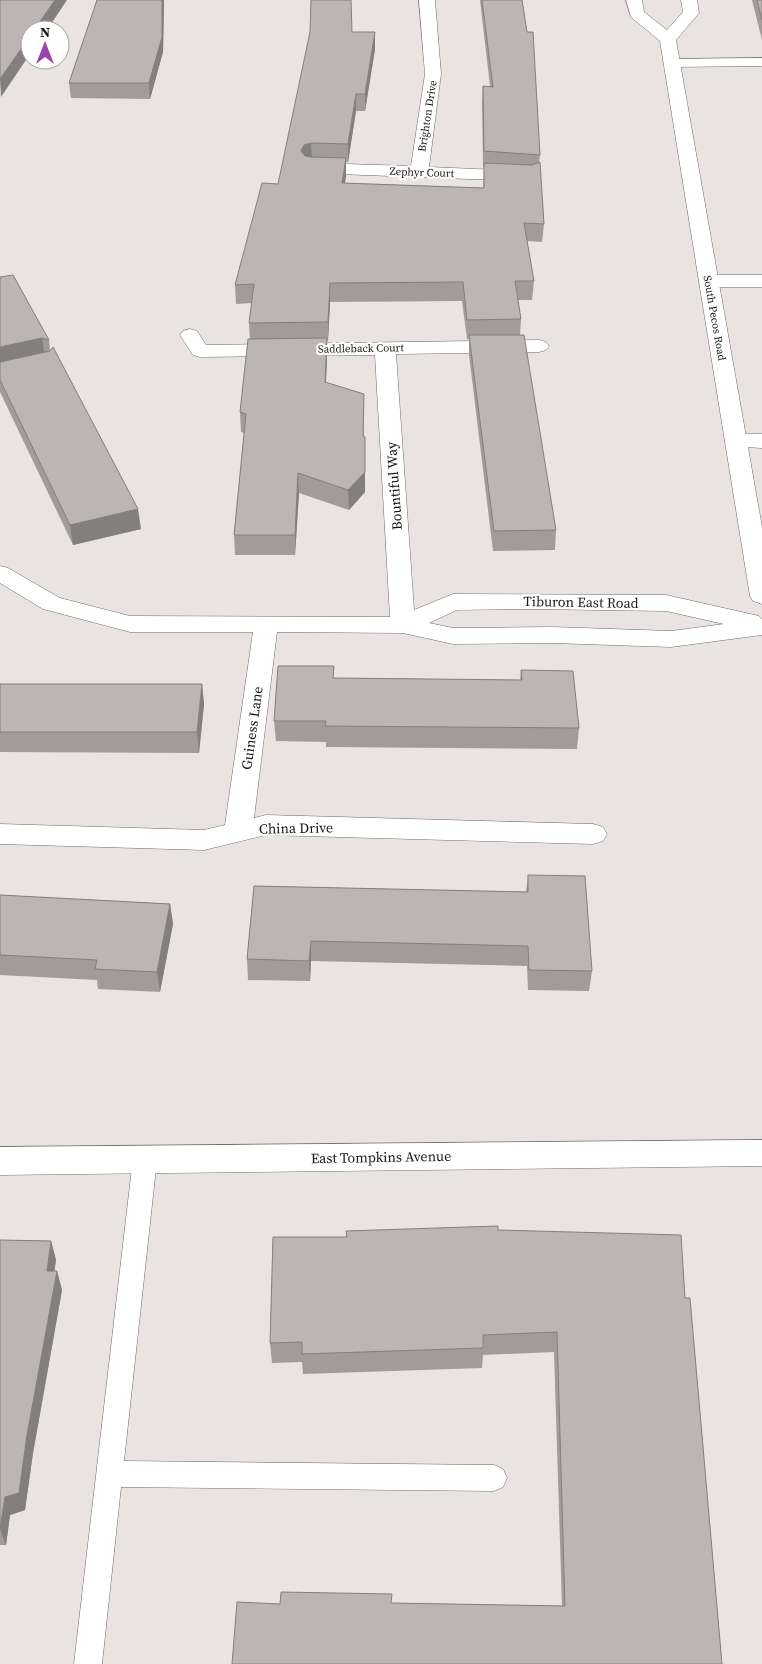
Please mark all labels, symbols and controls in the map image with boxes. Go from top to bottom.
north arrow [20,20,70,70]
text: N [40,22,50,42]
street label: Brighton Drive [414,79,441,153]
street label: Zephyr Court [389,164,455,181]
street label: South Pecos Road [700,274,730,363]
street label: Saddleback Court [318,340,405,357]
street label: Bountiful Way [381,440,407,531]
street label: Tiburon East Road [523,591,639,613]
street label: Guiness Lane [236,685,268,771]
street label: China Drive [259,817,333,839]
street label: East Tompkins Avenue [311,1146,451,1168]

